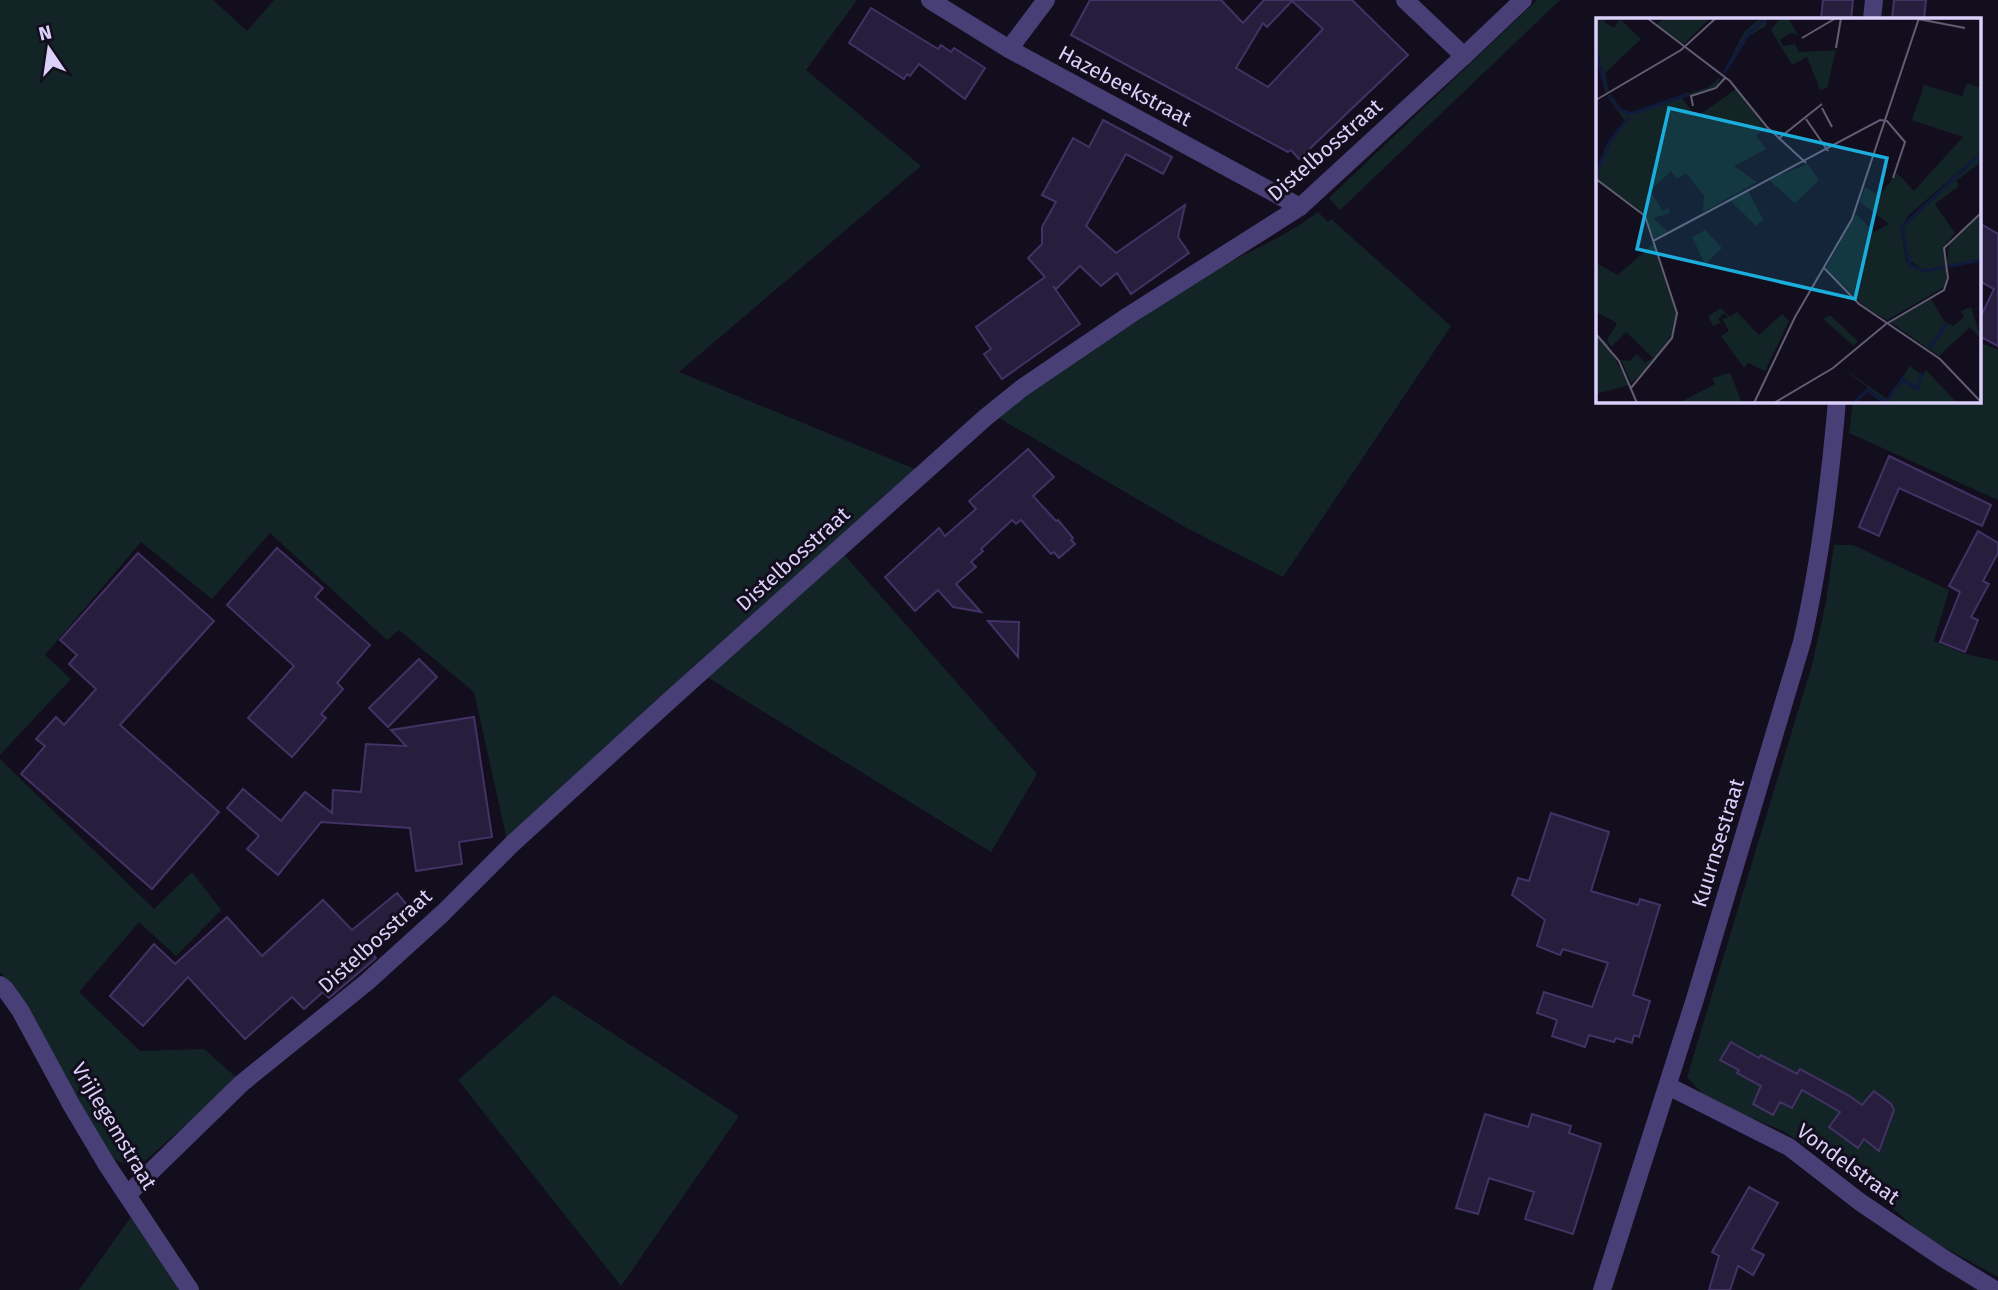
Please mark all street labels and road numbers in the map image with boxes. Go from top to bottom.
street label: Hazebeekstraat [1054,40,1196,132]
street label: Distelbosstraat [1262,93,1388,207]
street label: Distelbosstraat [731,501,855,617]
street label: Kuurnsestraat [1686,775,1750,911]
street label: Distelbosstraat [313,883,437,999]
street label: Vrijlegemstraat [66,1058,162,1195]
street label: Vondelstraat [1791,1118,1905,1210]

